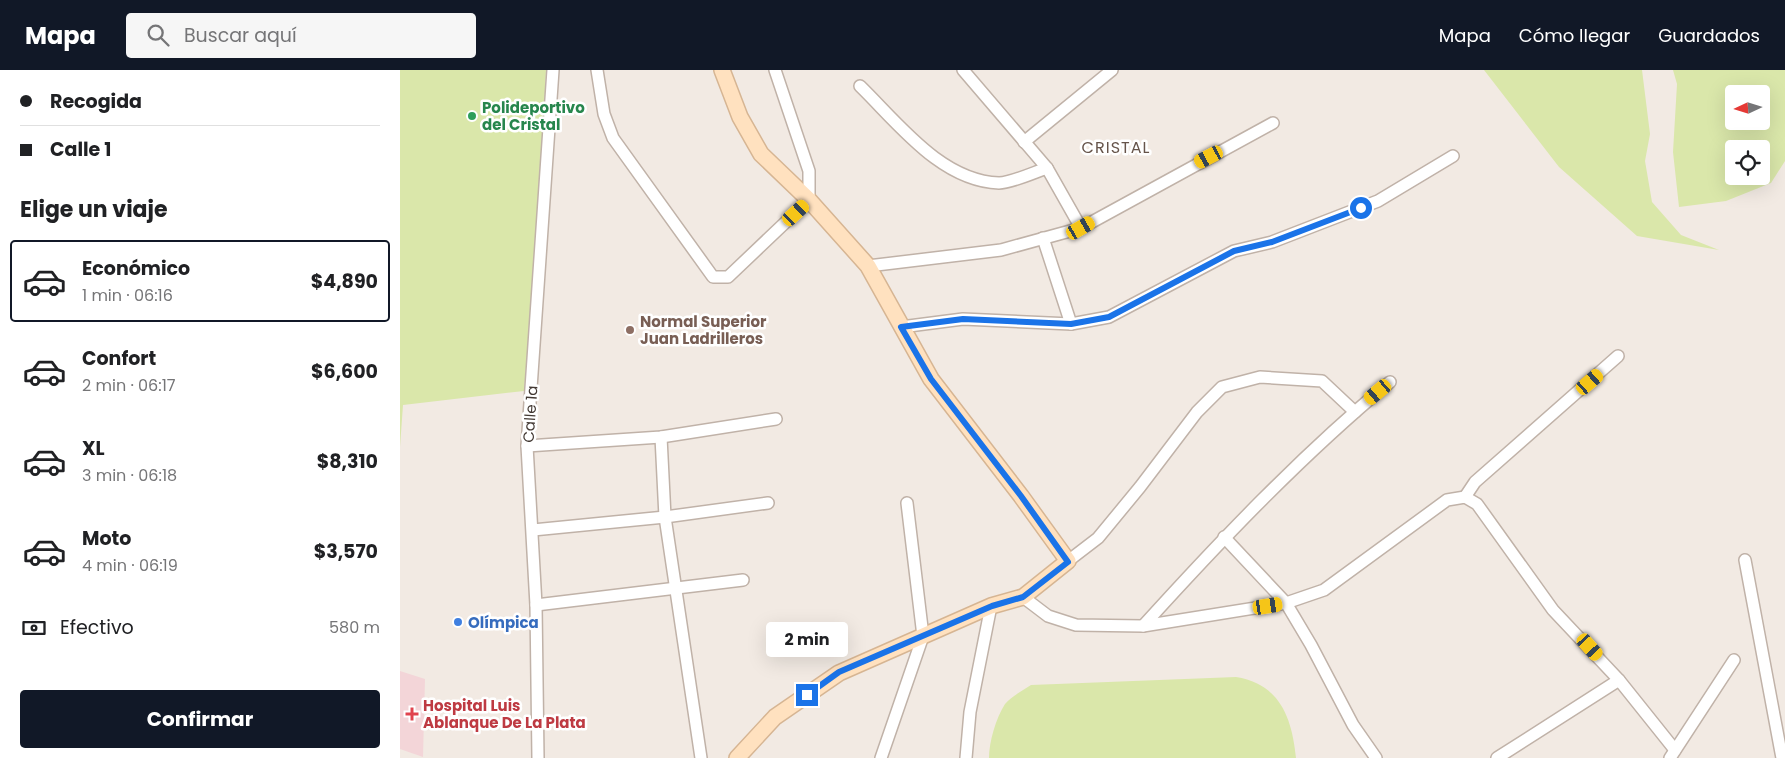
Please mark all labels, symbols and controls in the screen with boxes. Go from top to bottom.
search box [126,13,476,58]
text: Mapa [25,19,96,52]
icon: search [144,21,172,49]
text: Buscar aquí [184,22,297,49]
text: Mapa [1439,23,1491,48]
text: Cómo llegar [1519,23,1630,48]
text: Guardados [1658,23,1760,48]
north arrow [1725,85,1770,130]
map controls [1725,85,1770,185]
text: Recogida [50,88,142,115]
place label: Polideportivo del Cristal [482,97,585,135]
marker: Polideportivo del Cristal [466,110,478,122]
text: Calle 1 [50,136,111,163]
district label: CRISTAL [1082,136,1150,159]
button: locate [1725,140,1770,185]
car [1192,143,1225,171]
text: Elige un viaje [20,194,168,225]
car [779,197,812,229]
route start [1350,197,1372,219]
car [1064,214,1097,242]
text: Económico [82,255,190,282]
icon: car [22,259,67,304]
text: $4,890 [311,268,378,295]
text: 1 min · 06:16 [82,284,173,307]
place label: Normal Superior Juan Ladrilleros [640,311,767,349]
marker: Normal Superior Juan Ladrilleros [624,324,636,336]
text: Confort [82,345,156,372]
icon: car [22,349,67,394]
text: $6,600 [311,358,378,385]
car [1573,366,1606,398]
text: 2 min · 06:17 [82,374,176,397]
car [1361,377,1394,407]
street label: Calle 1a [518,385,542,443]
text: XL [82,435,105,462]
icon: car [22,439,67,484]
text: $8,310 [317,448,378,475]
text: 3 min · 06:18 [82,464,177,487]
text: Moto [82,525,131,552]
icon: car [22,529,67,574]
text: $3,570 [314,538,378,565]
text: 4 min · 06:19 [82,554,178,577]
car [1252,596,1283,616]
place label: Olímpica [468,612,539,633]
icon: cash [20,614,48,642]
text: Efectivo [60,614,134,641]
text: 580 m [329,616,380,639]
marker: Olímpica [452,616,464,628]
callout: 2 min [766,622,848,658]
text: 2 min [785,628,829,651]
car [1574,631,1605,663]
route end [796,684,818,706]
button: Confirmar [20,690,380,748]
place label: Hospital Luis Ablanque De La Plata [423,695,586,733]
marker: Hospital Luis Ablanque De La Plata [405,707,419,721]

